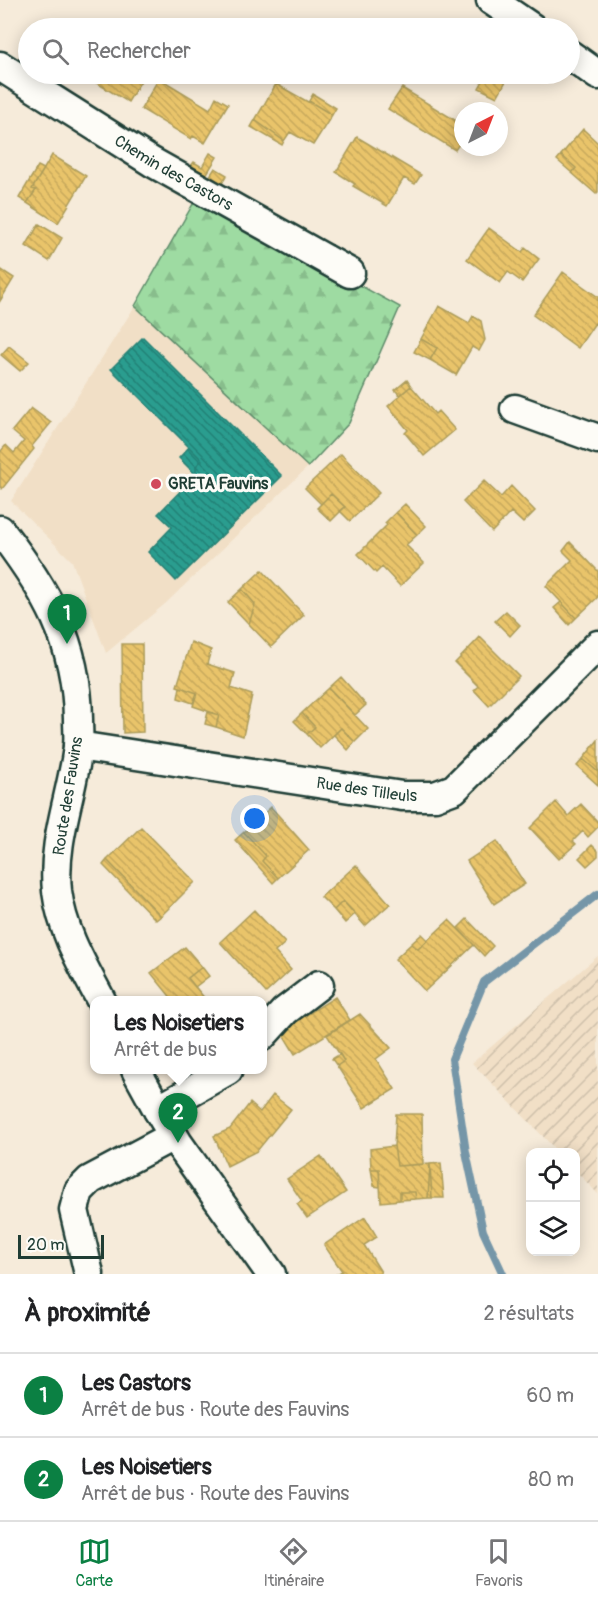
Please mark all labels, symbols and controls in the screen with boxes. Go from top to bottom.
search box [18,18,580,84]
icon: search [39,35,72,68]
text: Rechercher [87,37,191,65]
north arrow [454,102,508,156]
street label: Chemin des Castors [111,131,236,215]
place label: GRETA Fauvins [168,474,269,494]
marker: GRETA Fauvins [149,477,163,491]
pin: 1 [48,594,86,644]
street label: Route des Fauvins [49,735,87,857]
street label: Rue des Tilleuls [315,773,417,806]
your location [240,804,269,833]
popup [90,996,267,1074]
text: Les Noisetiers [113,1009,244,1037]
text: Arrêt de bus [113,1037,217,1062]
pin: 2 [158,1094,198,1143]
map controls [526,1148,580,1256]
button: locate [526,1148,580,1202]
button: layers [526,1202,580,1256]
scale bar [18,1232,104,1260]
text: 20 m [27,1235,65,1255]
text: À proximité [24,1297,151,1329]
text: 2 résultats [484,1301,574,1326]
text: Les Castors [81,1369,191,1397]
text: 1 [40,1383,47,1408]
text: 60 m [527,1383,574,1408]
text: Arrêt de bus · Route des Fauvins [81,1397,349,1422]
text: Les Noisetiers [81,1453,211,1481]
text: 2 [38,1467,49,1492]
text: 80 m [528,1467,574,1492]
text: Arrêt de bus · Route des Fauvins [81,1481,349,1506]
tab: Carte [75,1535,113,1591]
tab: Itinéraire [264,1535,324,1591]
tab: Favoris [475,1535,523,1591]

